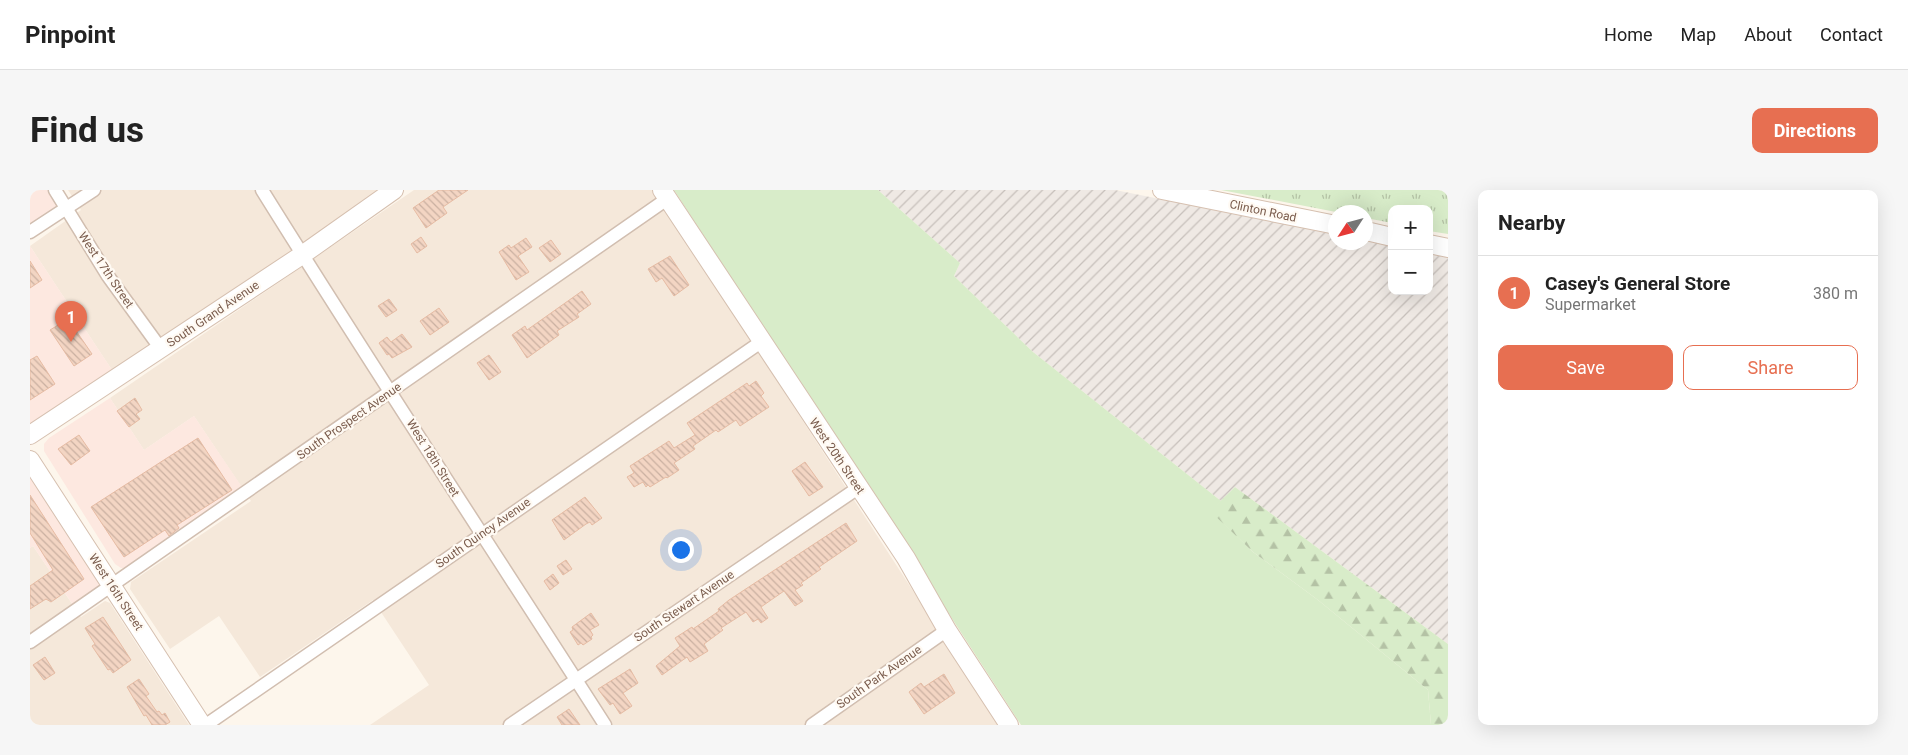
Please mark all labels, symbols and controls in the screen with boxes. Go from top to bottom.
text: Pinpoint [25,21,115,49]
text: Home [1604,24,1653,45]
text: Map [1681,24,1716,45]
text: About [1744,24,1792,45]
text: Contact [1820,24,1883,45]
button: Directions [1752,108,1878,153]
text: Find us [30,110,144,151]
street label: Clinton Road [1228,197,1298,225]
north arrow [1328,205,1373,250]
map controls [1388,205,1433,295]
button: + [1388,205,1433,250]
text: Nearby [1498,211,1565,235]
street label: West 17th Street [75,229,137,311]
button: − [1388,250,1433,295]
text: Casey's General Store [1545,272,1730,295]
street label: South Grand Avenue [164,278,262,350]
text: 1 [1509,284,1519,303]
text: 380 m [1813,284,1858,303]
text: Supermarket [1545,295,1636,314]
pin: 1 [55,301,87,342]
button: Save [1498,345,1673,390]
button: Share [1683,345,1858,390]
street label: South Prospect Avenue [294,380,404,462]
street label: West 20th Street [806,415,868,497]
street label: West 18th Street [404,417,462,499]
street label: South Quincy Avenue [433,495,533,571]
your location [668,537,694,563]
street label: West 16th Street [86,551,146,633]
street label: South Stewart Avenue [631,567,737,645]
street label: South Park Avenue [834,642,924,712]

